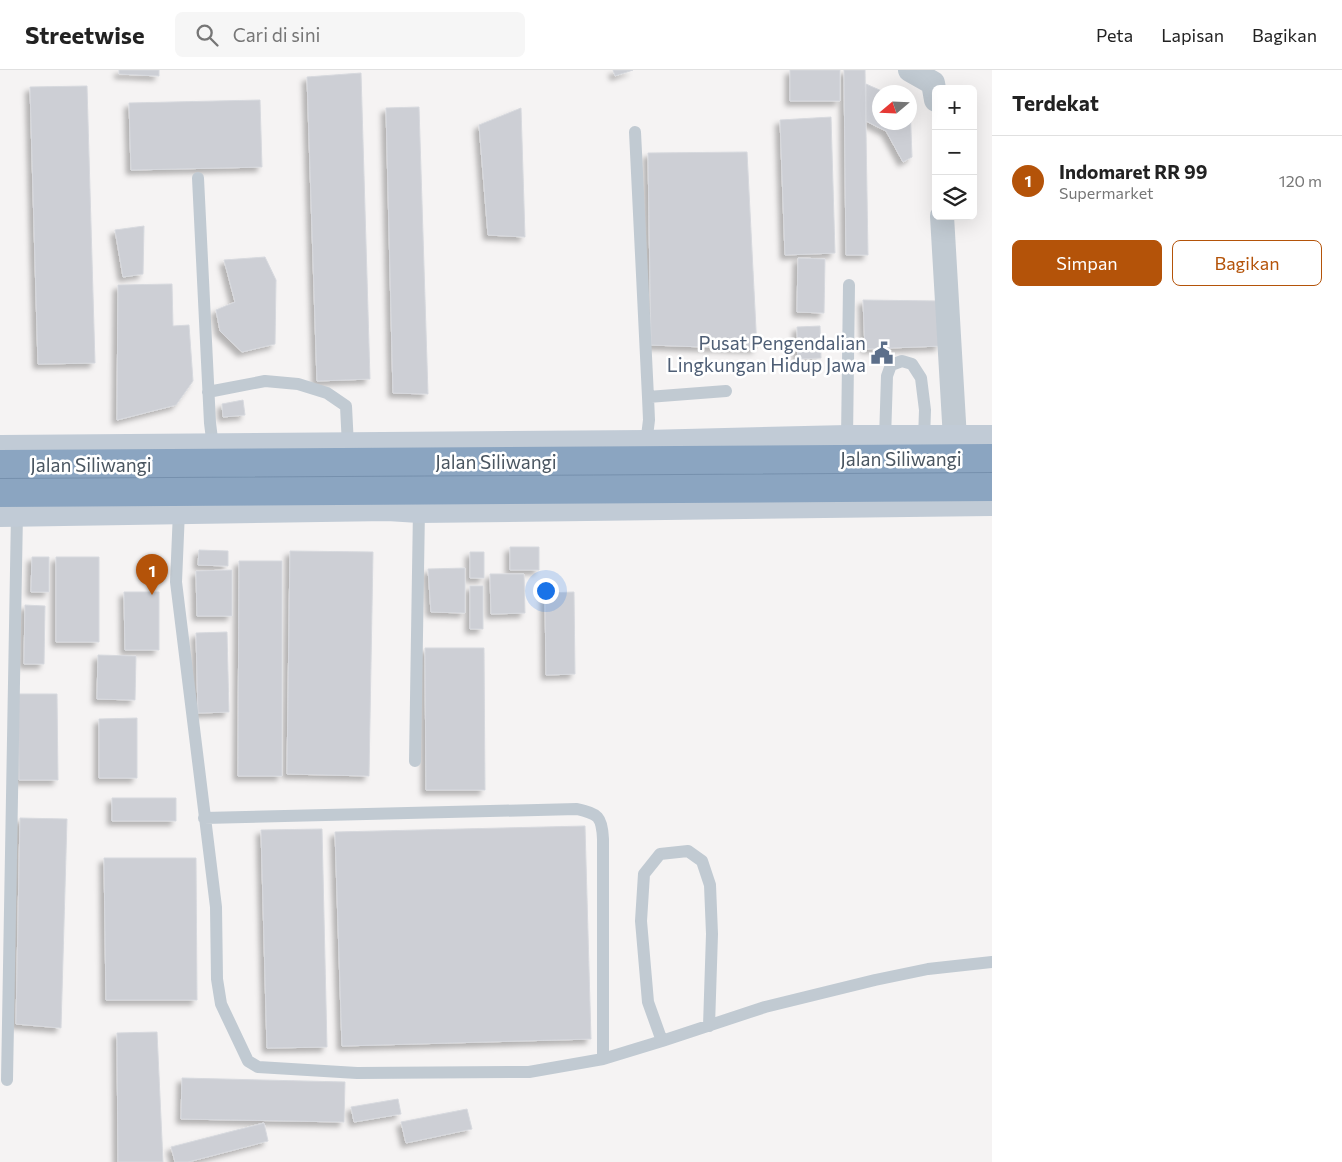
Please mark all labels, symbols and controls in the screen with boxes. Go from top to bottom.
search box [175,12,525,57]
text: Streetwise [25,20,145,49]
icon: search [193,21,221,49]
text: Cari di sini [233,23,321,46]
text: Peta [1096,24,1133,46]
text: Lapisan [1161,24,1224,46]
text: Bagikan [1252,24,1317,46]
north arrow [872,85,917,130]
map controls [932,85,977,220]
button: + [932,85,977,130]
text: Terdekat [1012,90,1099,115]
button: − [932,130,977,175]
text: Indomaret RR 99 [1059,160,1208,183]
text: 1 [1024,171,1032,190]
text: 120 m [1279,171,1322,190]
button: layers [932,175,977,220]
text: Supermarket [1059,183,1154,202]
button: Simpan [1012,240,1162,286]
button: Bagikan [1172,240,1322,286]
place label: Pusat Pengendalian Lingkungan Hidup Jawa [667,331,866,376]
public building icon: Pusat Pengendalian Lingkungan Hidup Jawa [869,340,895,366]
street label: Jalan Siliwangi [840,447,962,470]
street label: Jalan Siliwangi [435,450,557,473]
street label: Jalan Siliwangi [30,453,152,476]
pin: 1 [136,554,168,595]
your location [533,578,559,604]

